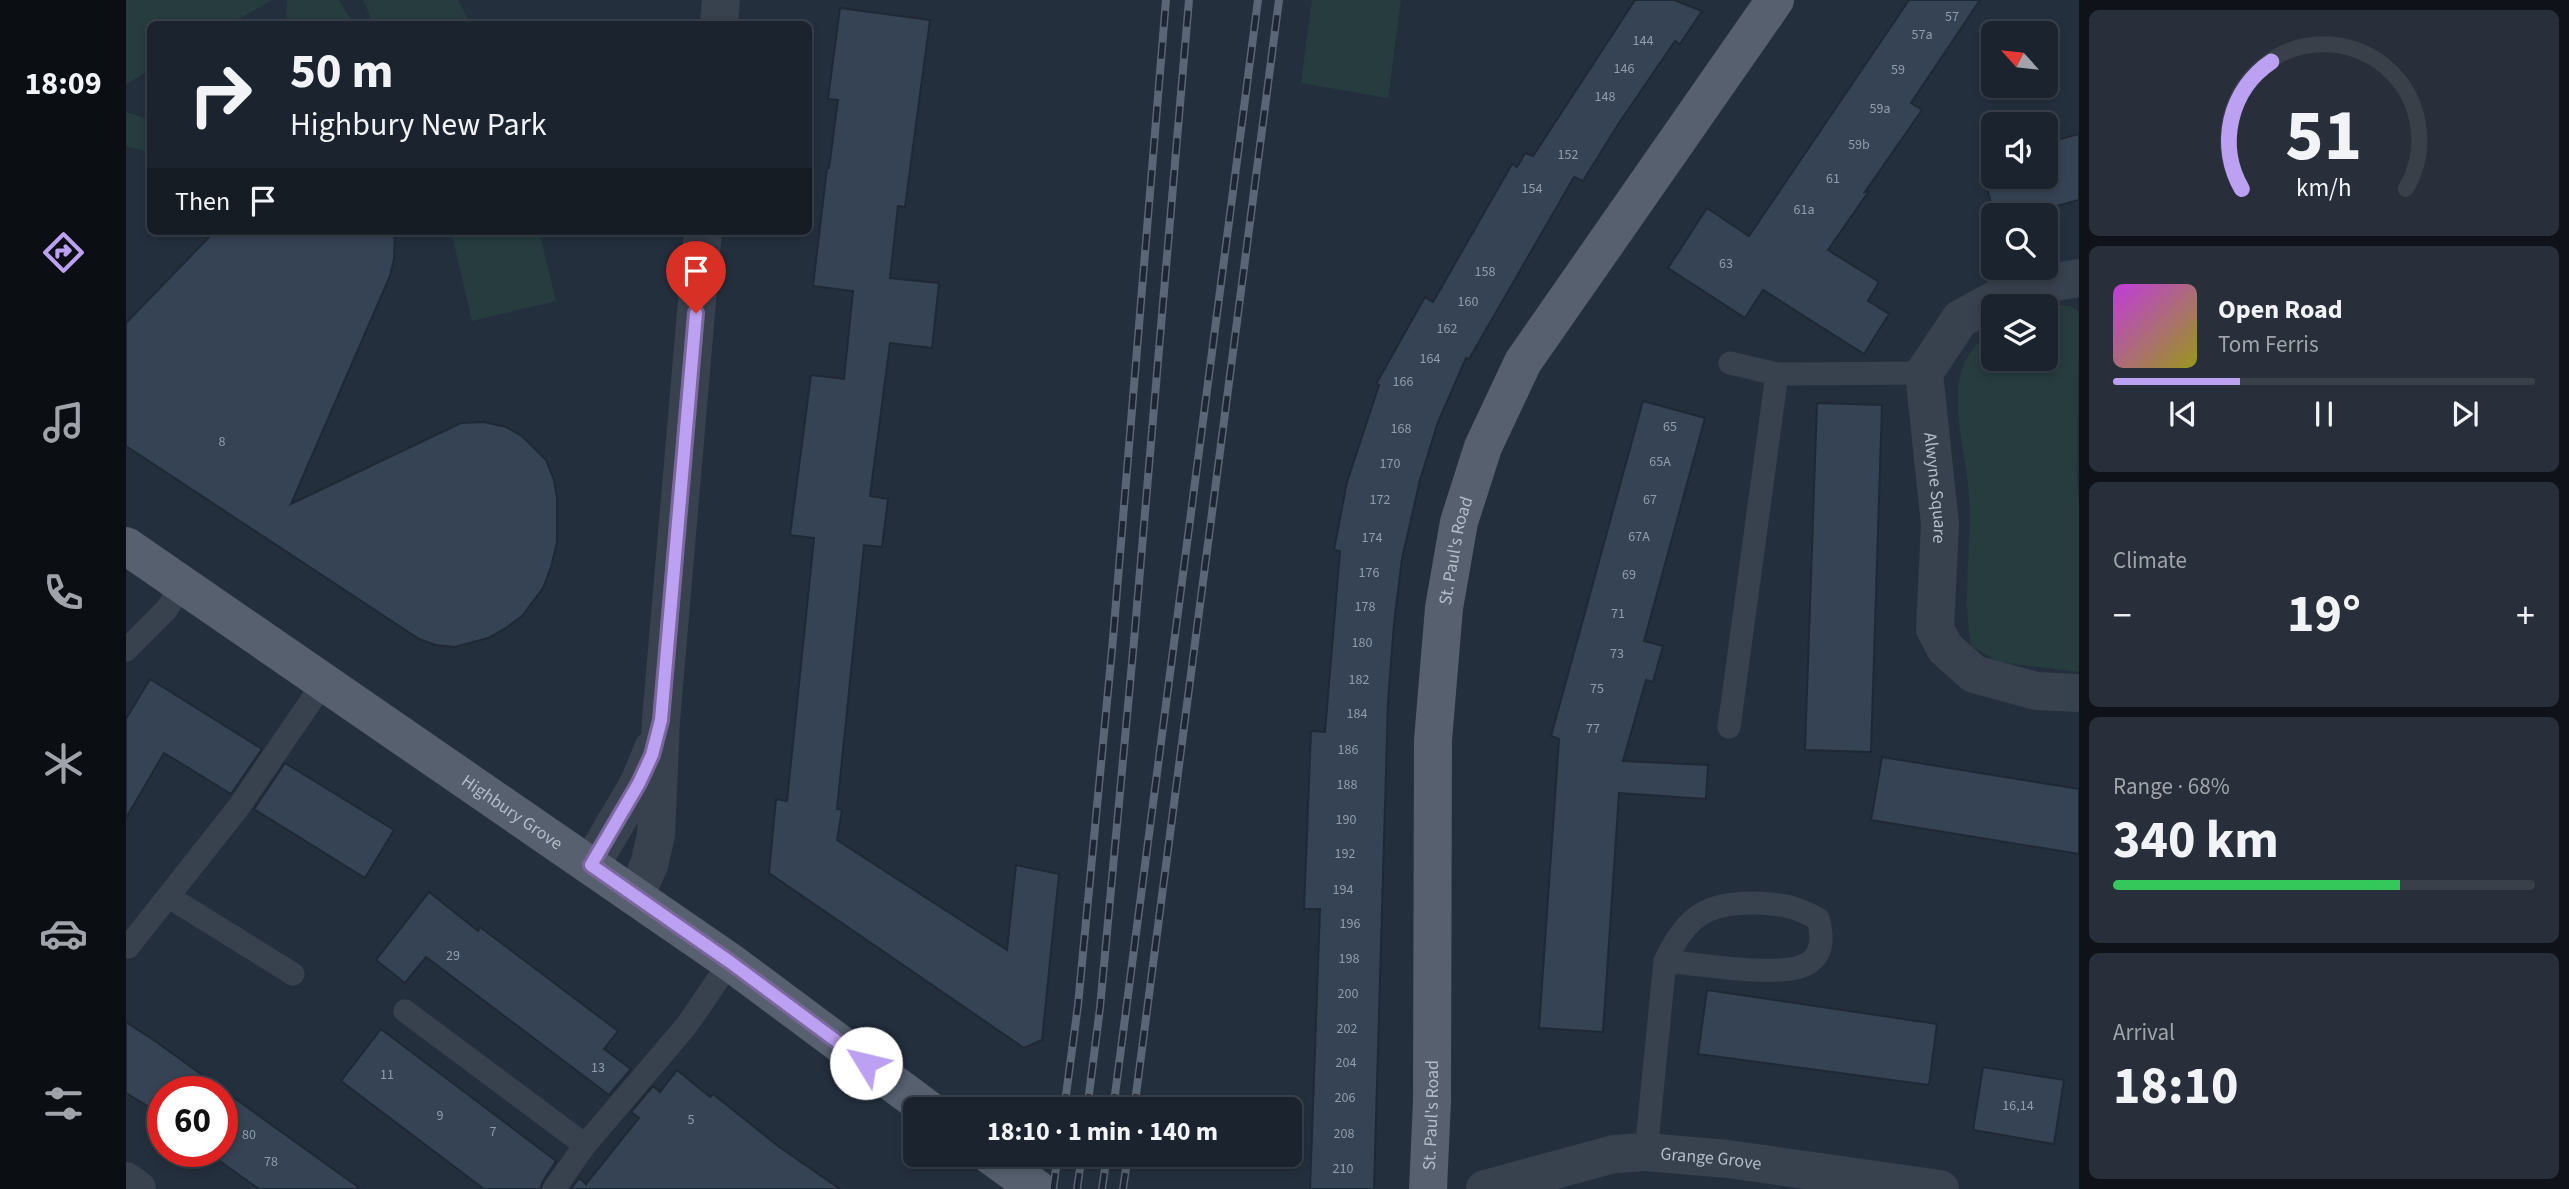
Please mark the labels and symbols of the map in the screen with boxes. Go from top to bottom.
house number: 57 [1945,7,1959,27]
north arrow [1981,21,2058,98]
house number: 57a [1912,25,1932,45]
house number: 144 [1633,31,1653,51]
house number: 146 [1614,59,1634,79]
house number: 59 [1891,60,1905,80]
house number: 148 [1595,87,1615,107]
house number: 59a [1870,99,1890,119]
house number: 59b [1848,135,1870,155]
house number: 152 [1558,145,1578,165]
house number: 61 [1826,169,1840,189]
house number: 154 [1522,179,1542,199]
house number: 61a [1794,200,1814,220]
pin [666,241,726,313]
house number: 63 [1719,254,1733,274]
house number: 158 [1475,262,1495,282]
house number: 160 [1458,292,1478,312]
house number: 162 [1437,319,1457,339]
house number: 164 [1420,349,1440,369]
house number: 166 [1393,372,1413,392]
house number: 65 [1663,417,1677,437]
house number: 168 [1391,419,1411,439]
street label: Alwyne Square [1917,431,1952,544]
house number: 8 [219,432,226,452]
house number: 65A [1649,452,1671,472]
house number: 170 [1380,454,1400,474]
house number: 172 [1370,490,1390,510]
house number: 67 [1643,490,1657,510]
street label: St. Paul's Road [1433,493,1479,607]
house number: 67A [1628,527,1650,547]
house number: 174 [1362,528,1382,548]
house number: 176 [1359,563,1379,583]
house number: 69 [1622,565,1636,585]
house number: 178 [1355,597,1375,617]
house number: 71 [1611,604,1625,624]
house number: 180 [1352,633,1372,653]
house number: 73 [1610,644,1624,664]
house number: 182 [1349,670,1369,690]
house number: 75 [1590,679,1604,699]
house number: 184 [1347,704,1367,724]
house number: 77 [1586,719,1600,739]
house number: 186 [1338,740,1358,760]
street label: Highbury Grove [456,769,568,856]
house number: 188 [1337,775,1357,795]
house number: 190 [1336,810,1356,830]
house number: 192 [1335,844,1355,864]
house number: 194 [1333,880,1353,900]
house number: 196 [1340,914,1360,934]
house number: 29 [446,946,460,966]
house number: 198 [1339,949,1359,969]
house number: 200 [1338,984,1358,1004]
house number: 202 [1337,1019,1357,1039]
position arrow [829,1026,903,1100]
house number: 204 [1336,1053,1356,1073]
house number: 13 [591,1058,605,1078]
street label: St. Paul's Road [1417,1060,1445,1171]
house number: 11 [380,1065,394,1085]
speed limit sign: 60 [147,1076,238,1167]
house number: 206 [1335,1088,1355,1108]
house number: 16,14 [2002,1096,2034,1116]
house number: 9 [437,1106,444,1126]
house number: 5 [688,1110,695,1130]
house number: 7 [490,1122,497,1142]
house number: 208 [1334,1124,1354,1144]
house number: 80 [242,1125,256,1145]
street label: Grange Grove [1659,1141,1763,1177]
house number: 78 [264,1152,278,1172]
house number: 210 [1333,1159,1353,1179]

